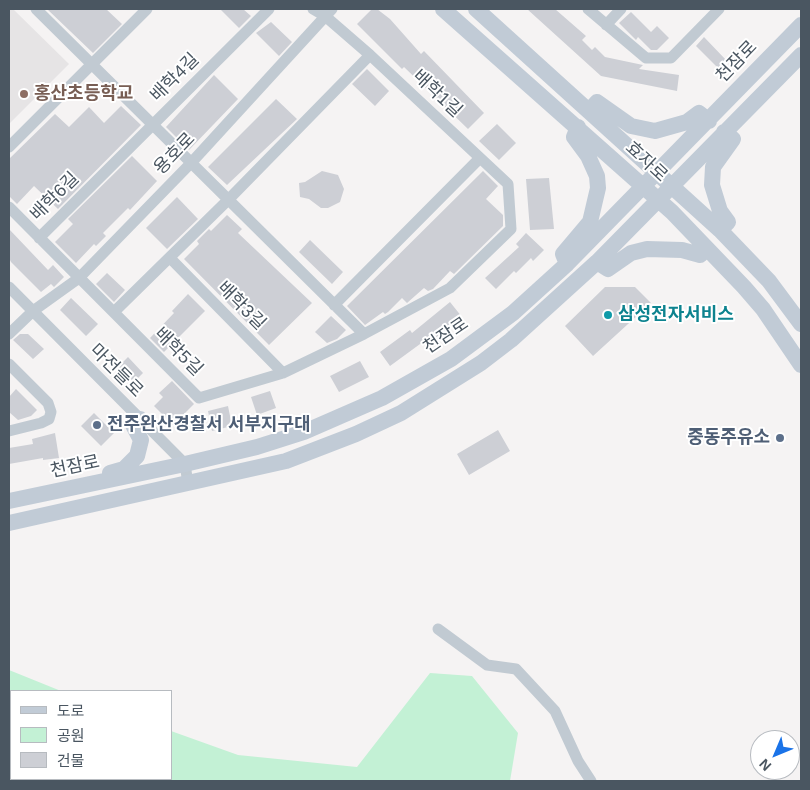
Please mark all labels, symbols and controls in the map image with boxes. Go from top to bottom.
street label: 천잠로 [712,37,762,87]
street label: 배학4길 [146,49,204,107]
street label: 배학1길 [408,66,466,122]
place label: 홍산초등학교 [34,83,133,105]
marker: 홍산초등학교 [18,88,30,100]
street label: 용호로 [150,129,200,179]
street label: 효자로 [620,137,672,187]
street label: 배학6길 [26,168,84,226]
street label: 배학3길 [212,277,270,335]
place label: 삼성전자서비스 [618,304,734,326]
marker: 삼성전자서비스 [602,309,614,321]
street label: 천잠로 [419,313,473,359]
street label: 배학5길 [149,323,207,381]
street label: 마전들로 [85,340,147,402]
place label: 전주완산경찰서 서부지구대 [107,414,311,436]
marker: 전주완산경찰서 서부지구대 [91,419,103,431]
place label: 중동주유소 [687,427,770,449]
marker: 중동주유소 [774,432,786,444]
street label: 천잠로 [48,451,102,483]
legend [10,690,172,780]
text: 도로 [57,702,85,719]
text: 공원 [57,727,85,744]
north arrow [750,730,800,780]
text: 건물 [57,752,85,769]
text: N [756,756,774,774]

